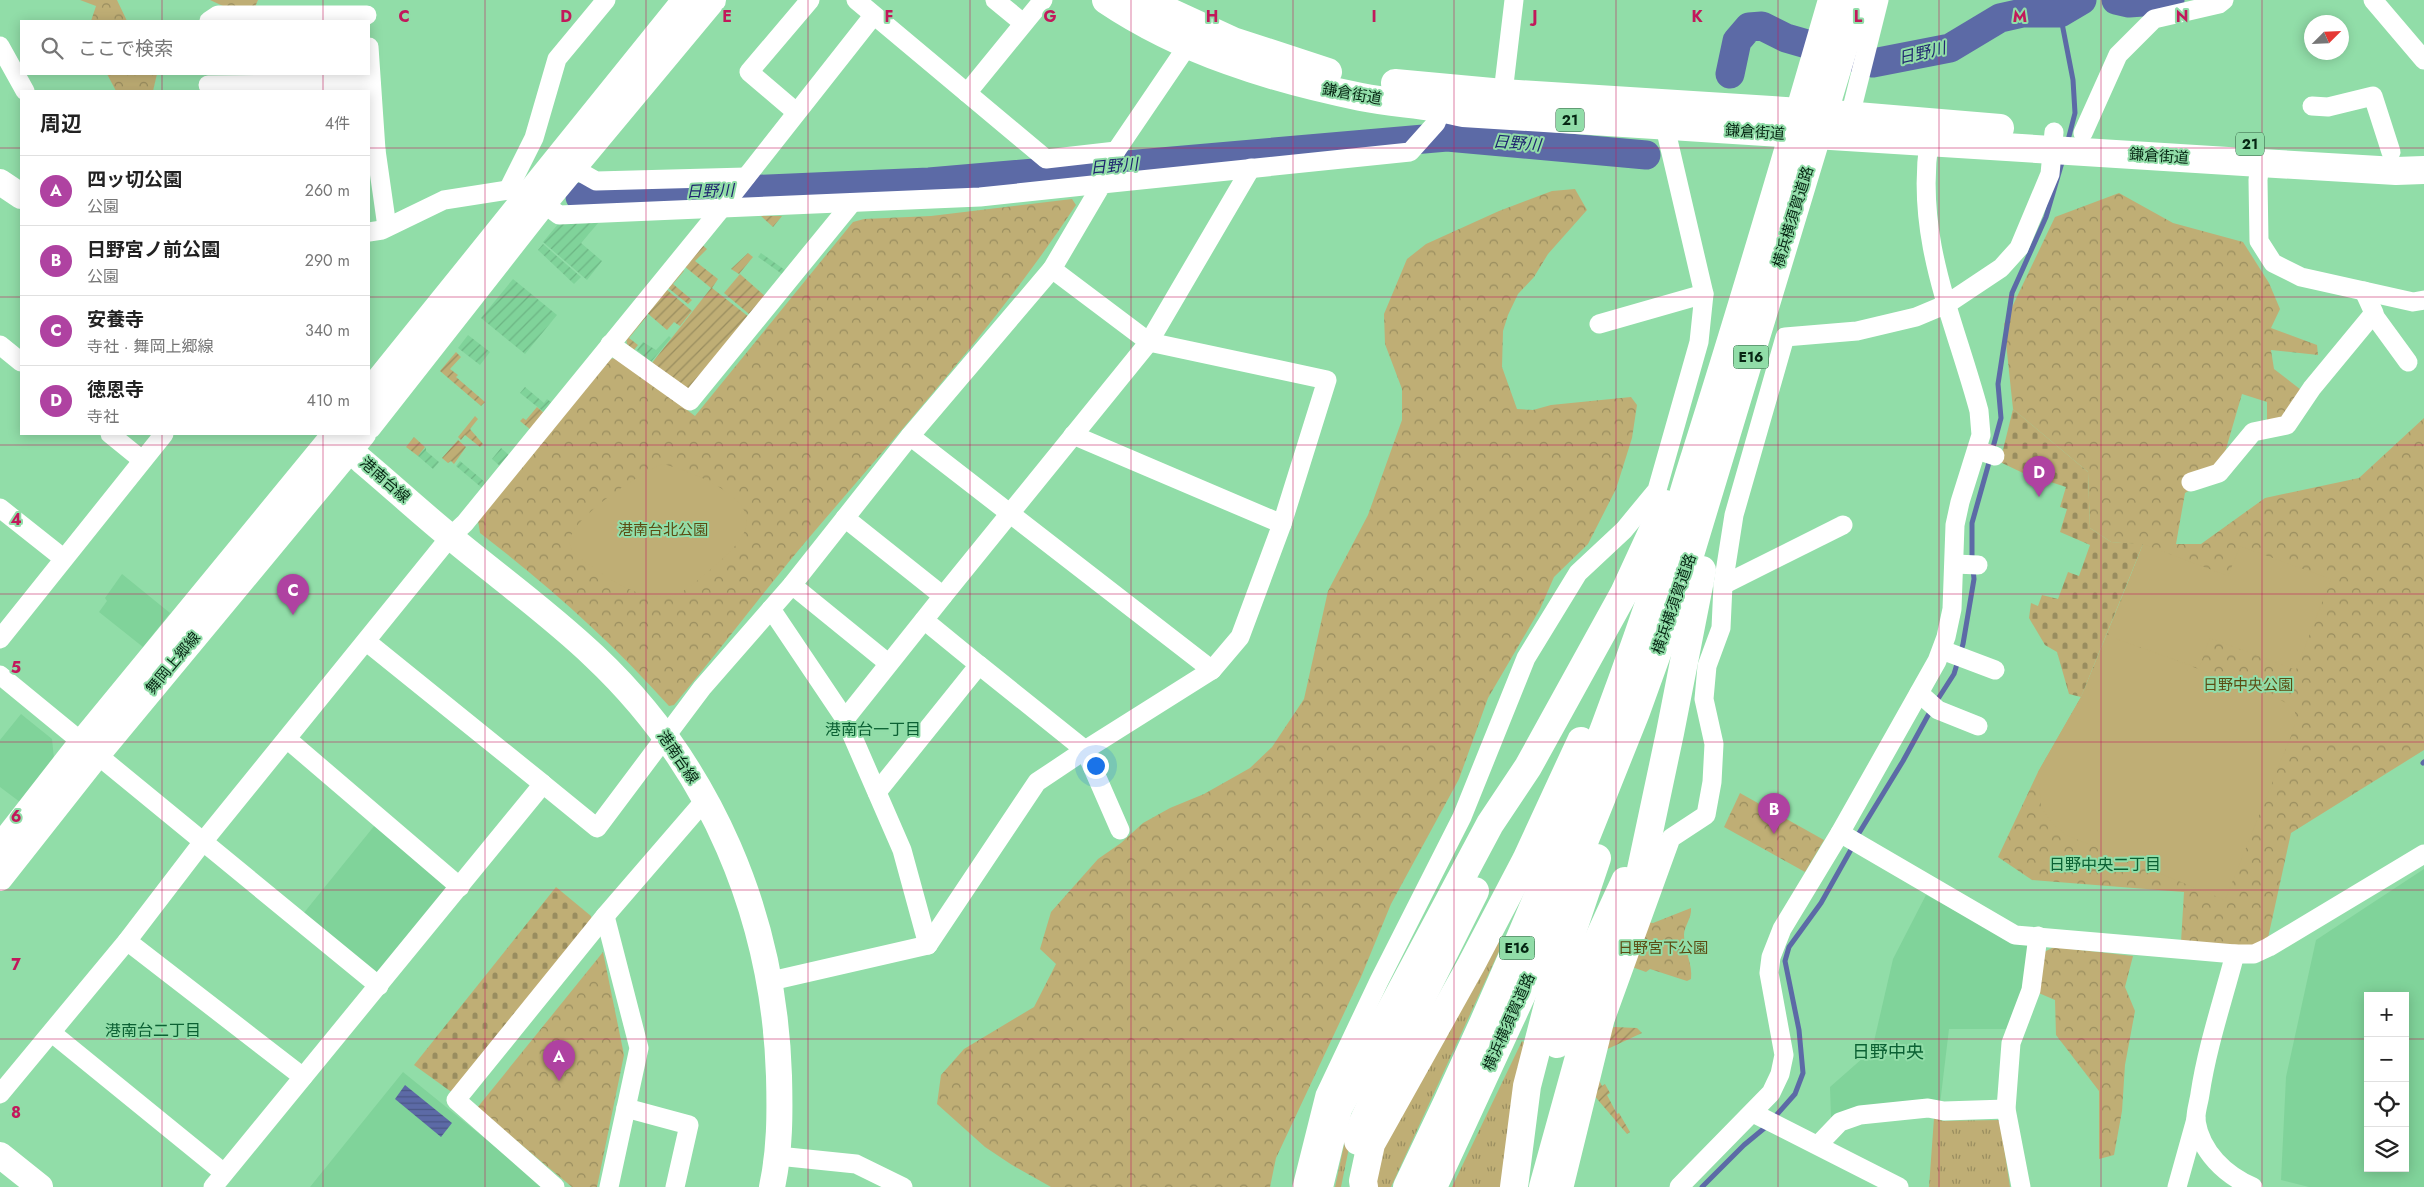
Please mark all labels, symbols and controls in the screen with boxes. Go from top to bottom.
text: C [398,5,410,28]
text: D [560,5,572,28]
text: E [722,5,732,28]
text: F [885,5,893,28]
text: G [1043,5,1057,28]
text: H [1206,5,1218,28]
text: I [1371,5,1377,28]
text: J [1529,5,1538,28]
text: K [1691,5,1703,28]
text: L [1854,5,1863,28]
text: M [2013,5,2027,28]
text: N [2176,5,2188,28]
north arrow [2304,15,2349,60]
search box [20,20,370,75]
icon: search [38,34,66,62]
text: ここで検索 [78,35,173,62]
water label: 日野川 [1896,36,1950,70]
street label: 鎌倉街道 [1321,78,1383,110]
road number: 21 [1556,108,1584,132]
text: 周辺 [40,109,82,139]
text: 4件 [325,112,350,135]
street label: 鎌倉街道 [1724,119,1786,145]
water label: 日野川 [1492,129,1544,157]
road number: 21 [2236,132,2264,156]
street label: 鎌倉街道 [2128,143,2190,169]
water label: 日野川 [1089,152,1141,180]
street label: 横浜横須賀道路 [1767,164,1819,270]
text: 四ッ切公園 [87,166,182,193]
text: A [50,179,62,202]
text: 260 m [305,179,350,202]
water label: 日野川 [686,179,736,203]
text: 公園 [87,195,119,218]
text: 日野宮ノ前公園 [87,236,220,263]
text: B [51,249,61,272]
text: 290 m [305,249,350,272]
text: 公園 [87,265,119,288]
text: 安養寺 [87,306,144,333]
text: C [50,319,62,342]
text: 340 m [305,319,350,342]
text: 寺社 · 舞岡上郷線 [87,335,213,358]
road number: E16 [1734,346,1768,368]
text: 徳恩寺 [87,376,144,403]
text: D [50,389,62,412]
text: 410 m [307,389,350,412]
text: 寺社 [87,405,119,428]
street label: 港南台線 [355,452,415,508]
pin: D [2023,456,2055,497]
text: 4 [10,508,22,531]
park label: 港南台北公園 [618,519,708,541]
street label: 横浜横須賀道路 [1647,551,1701,657]
pin: C [277,574,309,615]
street label: 舞岡上郷線 [140,627,206,699]
text: 5 [11,656,21,679]
park label: 日野中央公園 [2203,674,2293,696]
district label: 港南台一丁目 [825,718,921,741]
street label: 港南台線 [652,726,704,788]
your location [1083,753,1109,779]
pin: B [1758,793,1790,834]
text: 6 [11,805,21,828]
district label: 日野中央二丁目 [2049,853,2161,876]
road number: E16 [1500,936,1534,960]
park label: 日野宮下公園 [1618,937,1708,959]
text: 7 [11,953,21,976]
street label: 横浜横須賀道路 [1478,970,1540,1074]
map controls [2364,992,2409,1172]
button: + [2364,992,2409,1037]
district label: 港南台二丁目 [105,1019,201,1042]
button: − [2364,1037,2409,1082]
district label: 日野中央 [1852,1039,1924,1065]
pin: A [543,1040,575,1081]
button: locate [2364,1082,2409,1127]
text: 8 [11,1101,21,1124]
button: layers [2364,1127,2409,1172]

